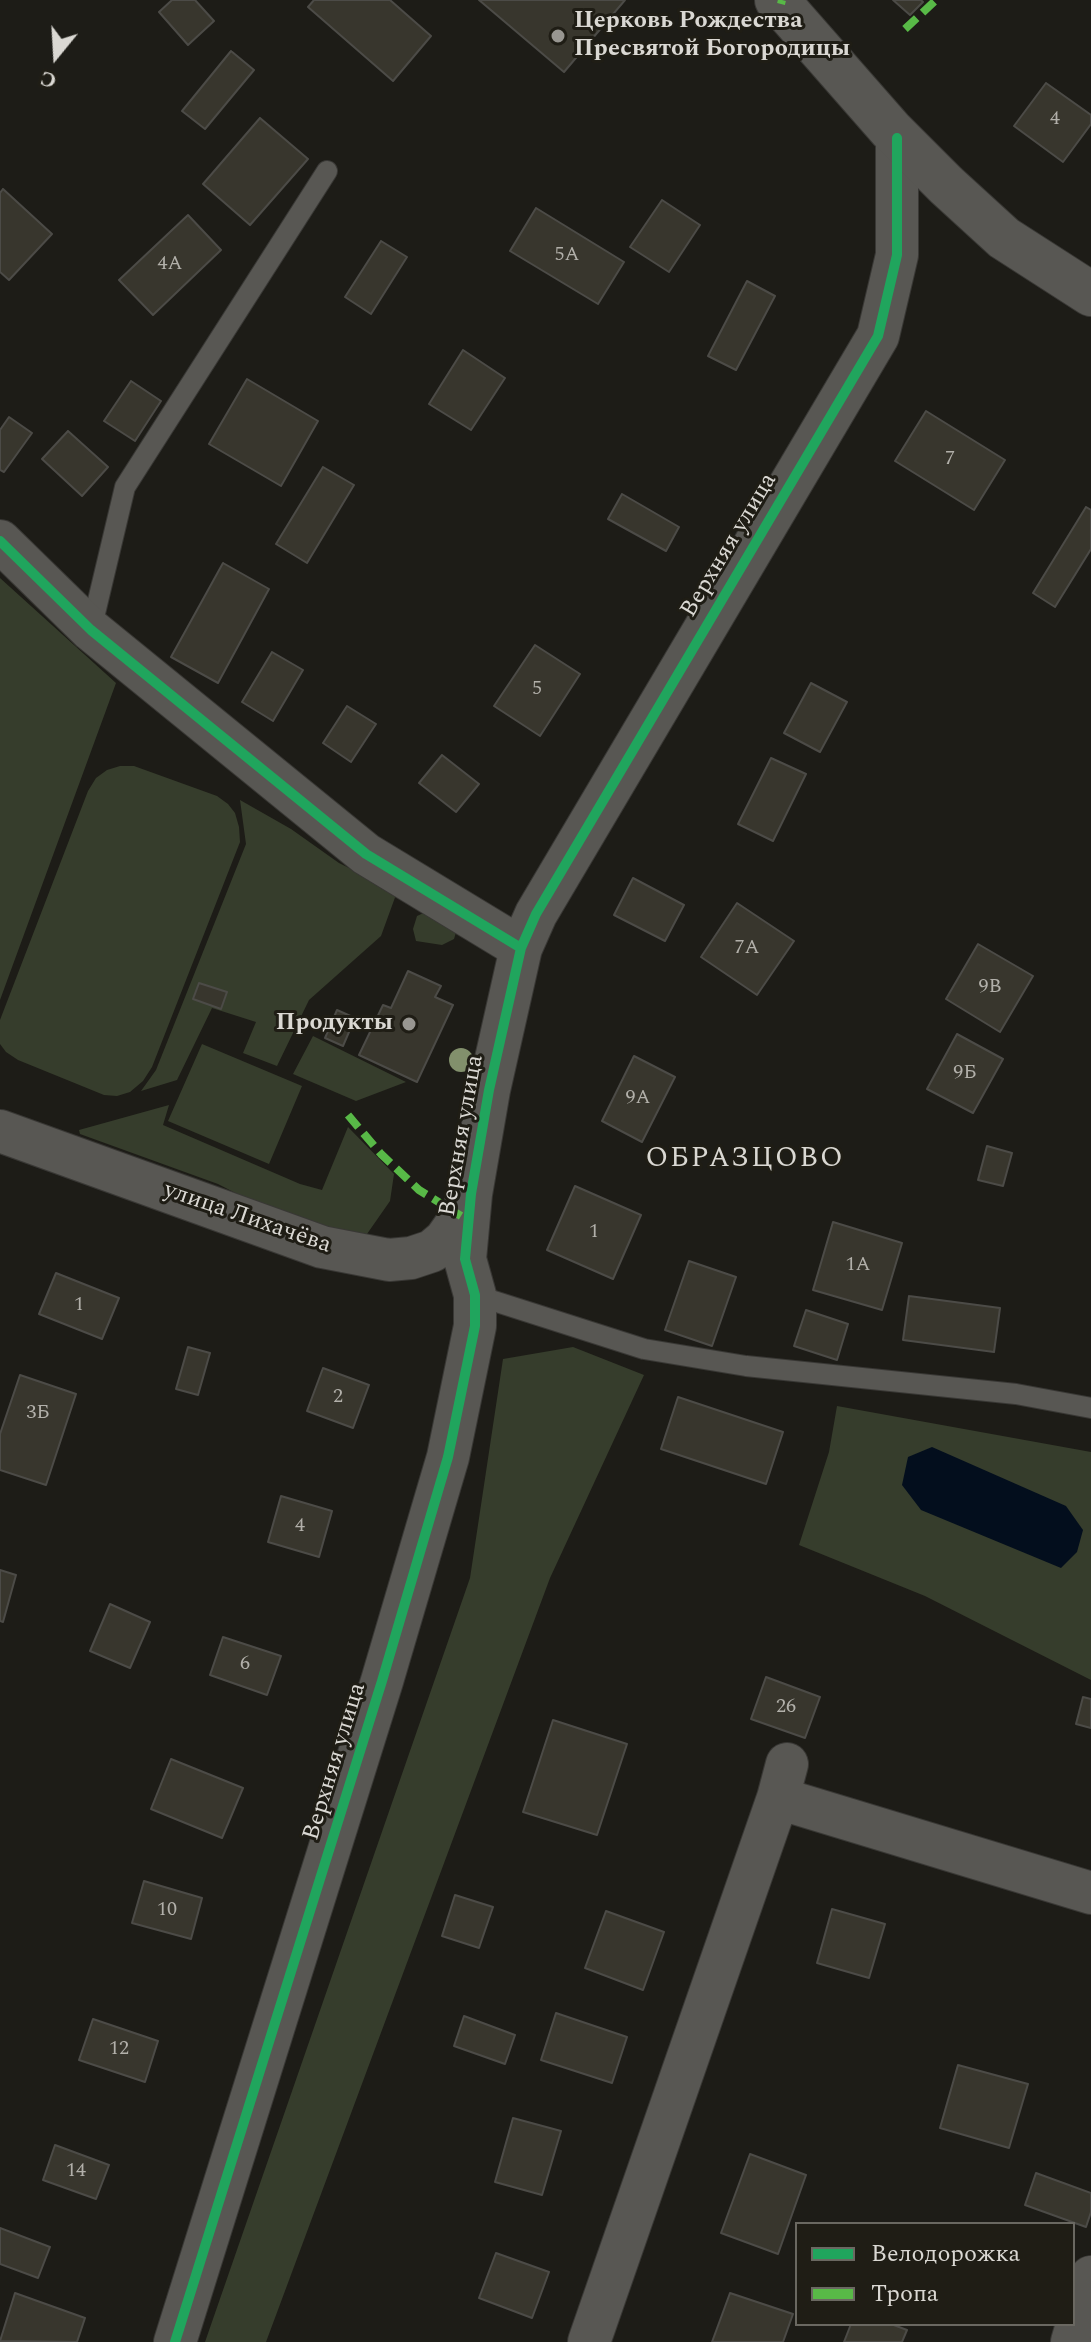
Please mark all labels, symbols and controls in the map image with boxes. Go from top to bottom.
place label: Церковь Рождества Пресвятой Богородицы [574,8,850,64]
north arrow [16,16,96,96]
marker: Церковь Рождества Пресвятой Богородицы [549,27,567,45]
text: С [36,61,61,97]
house number: 4 [1050,108,1060,132]
house number: 5А [555,244,579,268]
house number: 4А [158,253,182,277]
house number: 7 [945,448,955,472]
street label: Верхняя улица [676,469,784,623]
house number: 5 [532,678,542,702]
house number: 7А [735,937,759,961]
house number: 9В [978,976,1002,1000]
place label: Продукты [276,1010,393,1038]
marker: Продукты [400,1015,418,1033]
street label: Верхняя улица [435,1053,491,1219]
house number: 9Б [953,1062,977,1086]
house number: 9А [626,1087,650,1111]
district label: ОБРАЗЦОВО [645,1144,845,1178]
street label: улица Лихачёва [160,1177,334,1261]
house number: 1 [589,1221,599,1245]
house number: 1А [846,1254,870,1278]
house number: 1 [74,1294,84,1318]
house number: 2 [333,1386,343,1410]
house number: 3Б [26,1402,50,1426]
house number: 4 [295,1515,305,1539]
house number: 6 [240,1653,250,1677]
street label: Верхняя улица [298,1680,374,1844]
house number: 26 [776,1696,796,1720]
house number: 10 [157,1899,177,1923]
house number: 12 [109,2038,129,2062]
house number: 14 [66,2160,86,2184]
legend [795,2222,1075,2326]
text: Велодорожка [871,2236,1020,2272]
text: Тропа [871,2276,939,2312]

